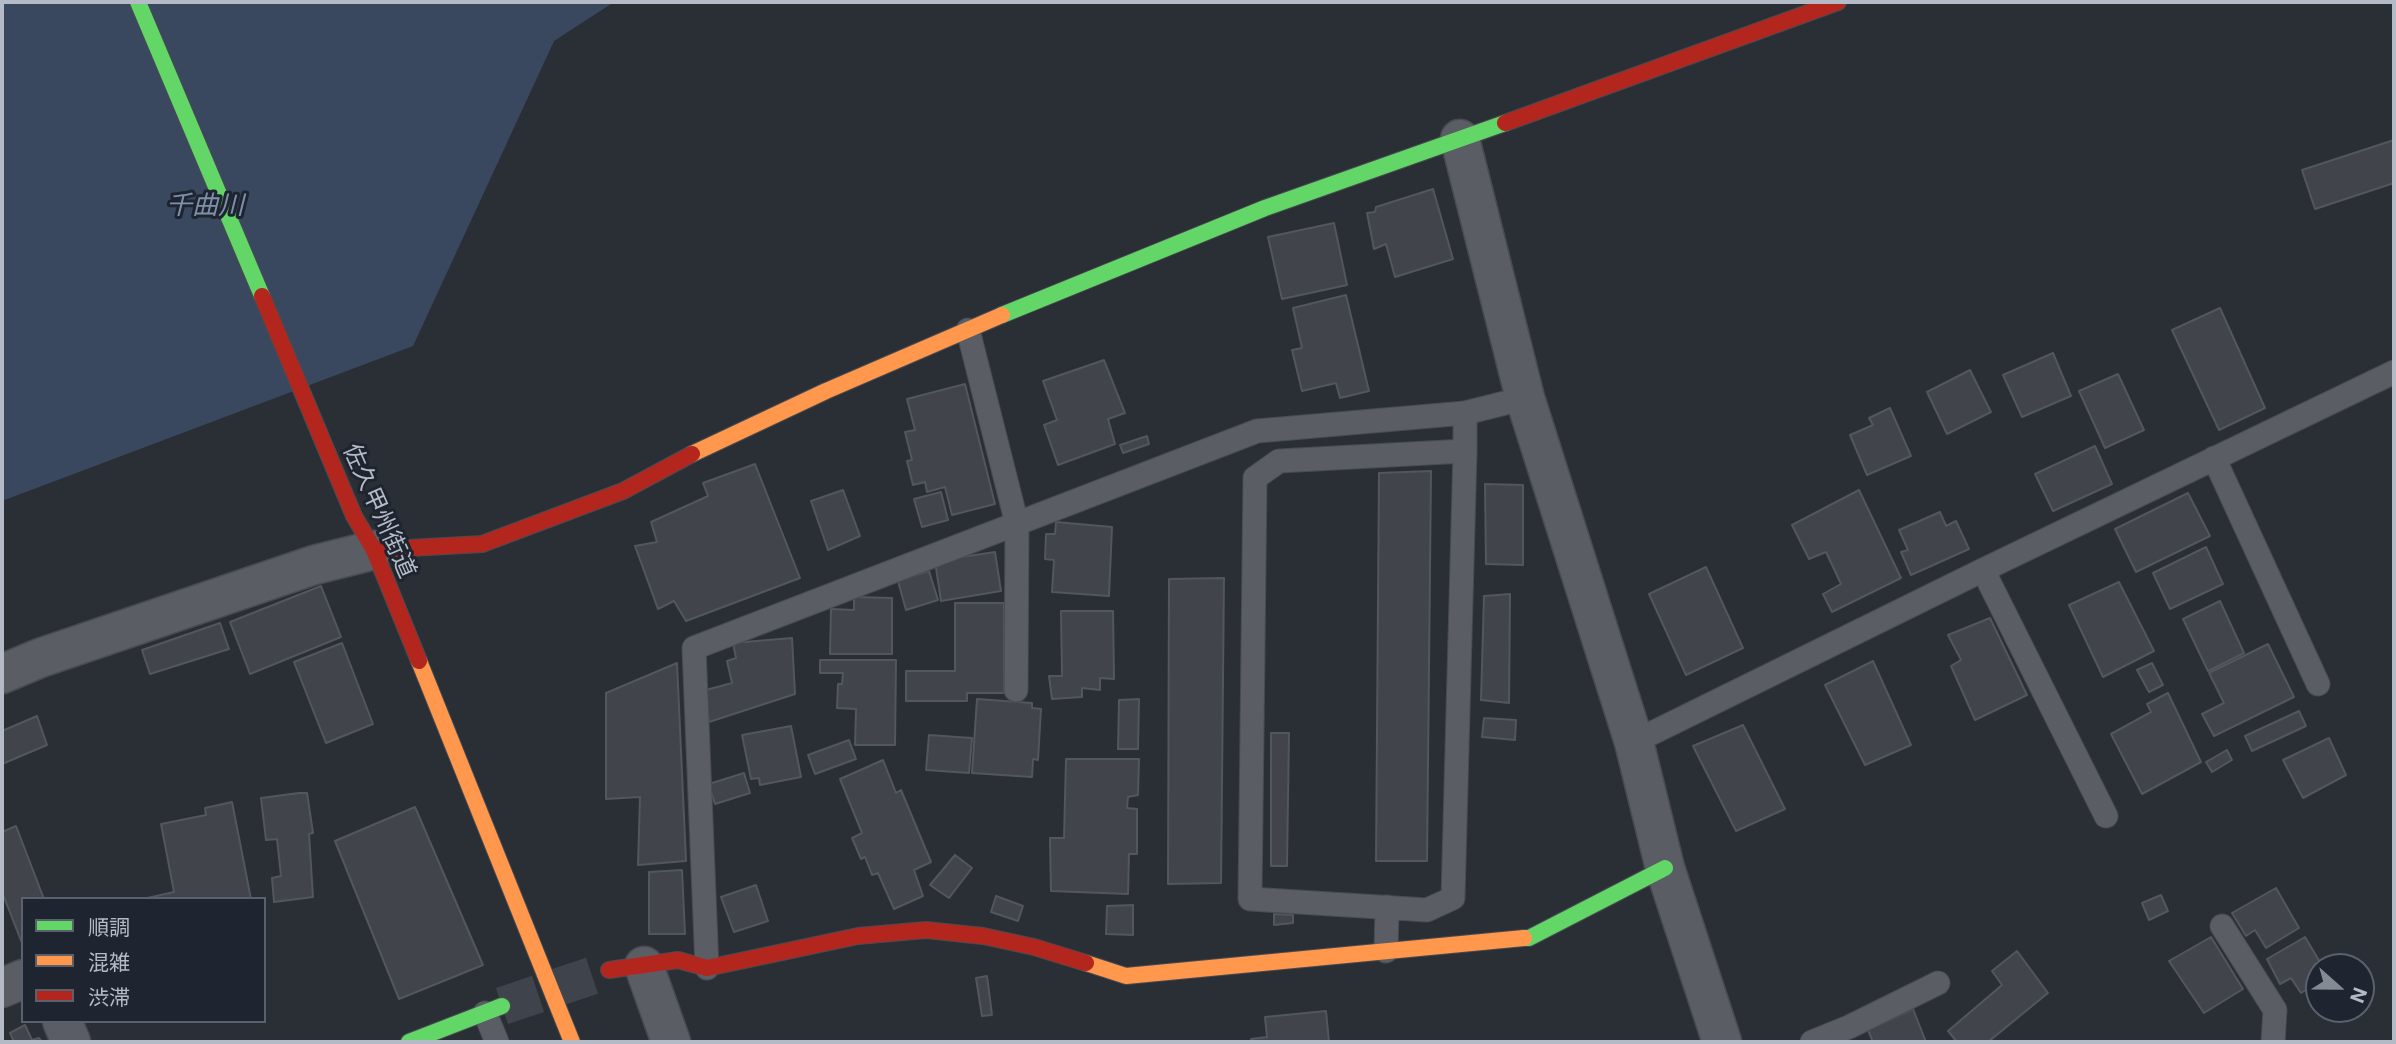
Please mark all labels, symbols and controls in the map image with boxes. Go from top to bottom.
water label: 千曲川 [166,190,244,222]
street label: 佐久甲州街道 [337,439,421,583]
legend [21,897,266,1023]
text: 順調 [88,915,130,940]
text: 混雑 [88,950,130,975]
north arrow [2305,953,2375,1023]
text: N [2345,984,2372,1006]
text: 渋滞 [88,985,130,1010]

